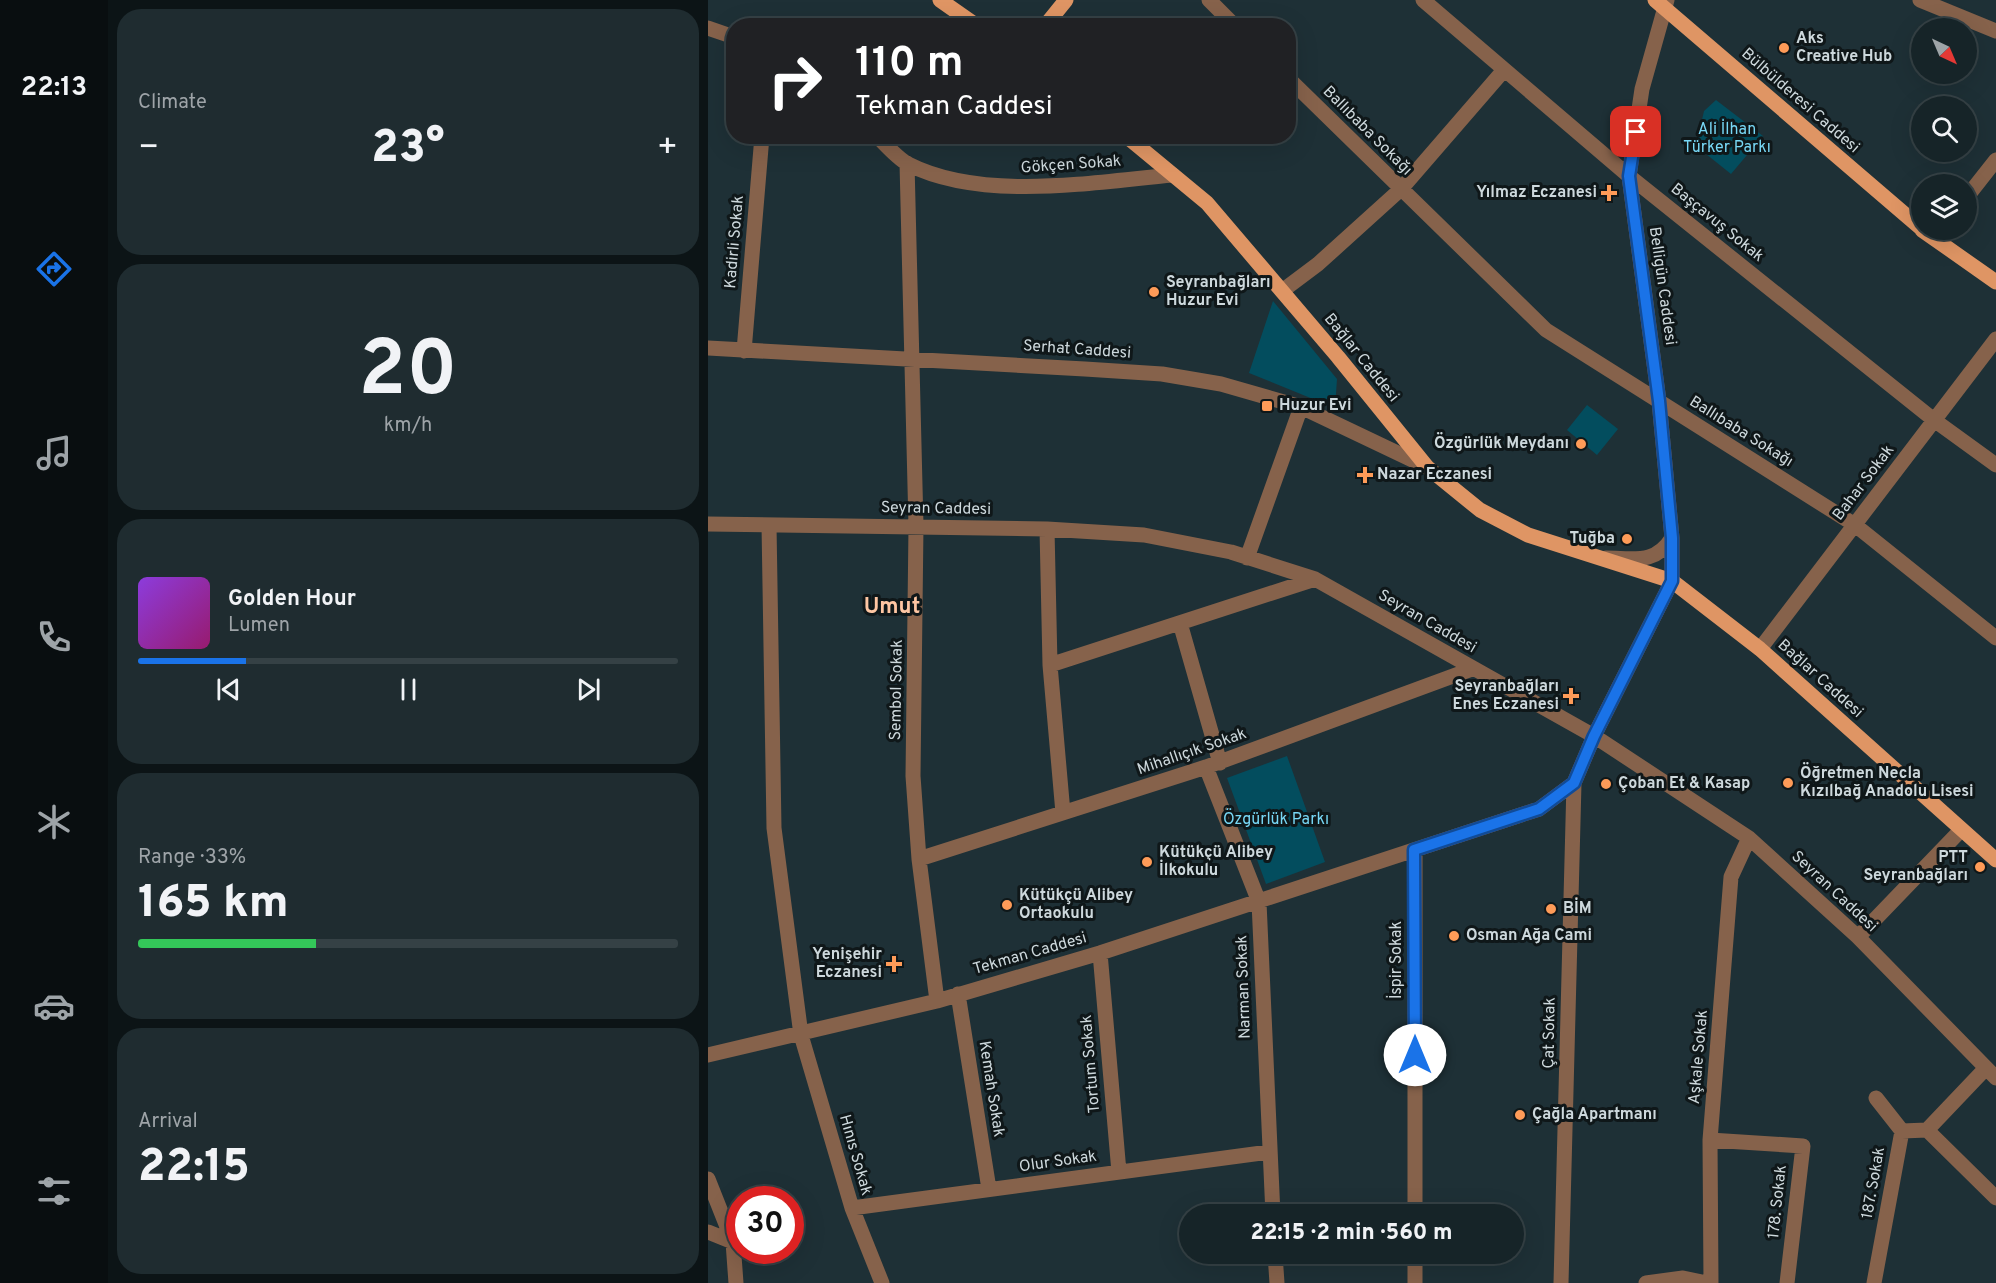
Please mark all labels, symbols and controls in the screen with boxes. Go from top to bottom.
north arrow [1911,18,1977,84]
map controls [1911,18,1977,240]
place label: Aks Creative Hub [1796,29,1892,67]
text: 110 m [855,38,964,91]
marker: Aks Creative Hub [1777,41,1791,55]
icon: right [756,42,834,120]
street label: Bülbülderesi Caddesi [1737,44,1863,158]
text: 22:13 [21,71,87,105]
street label: Ballıbaba Sokağı [1318,82,1416,180]
text: Climate [138,90,207,116]
text: Tekman Caddesi [855,90,1053,124]
button: search [1911,96,1977,162]
pin [1610,106,1661,157]
icon: arrive [1619,115,1652,148]
park label: Ali İlhan Türker Parkı [1683,119,1771,158]
text: 23° [371,121,445,178]
text: − [138,128,159,170]
text: + [657,128,678,170]
street label: Gökçen Sokak [1020,152,1122,178]
button: layers [1911,174,1977,240]
street label: Başçavuş Sokak [1666,179,1768,267]
place label: Yılmaz Eczanesi [1476,183,1597,203]
marker: Yılmaz Eczanesi [1602,186,1616,200]
street label: Kadirli Sokak [721,195,749,289]
street label: Belligün Caddesi [1644,225,1680,347]
icon: directions [33,248,75,290]
place label: Seyranbağları Huzur Evi [1166,273,1271,311]
marker: Seyranbağları Huzur Evi [1147,285,1161,299]
street label: Bağlar Caddesi [1319,310,1403,406]
text: 20 [359,324,457,423]
street label: Serhat Caddesi [1022,336,1132,364]
street label: Ballıbaba Sokağı [1685,392,1797,472]
place label: Huzur Evi [1279,396,1351,416]
marker: Huzur Evi [1260,399,1274,413]
text: km/h [384,413,432,439]
icon: music [33,432,75,474]
place label: Özgürlük Meydanı [1434,432,1569,454]
marker: Özgürlük Meydanı [1574,437,1588,451]
street label: Bahar Sokak [1829,441,1899,525]
place label: Nazar Eczanesi [1377,465,1492,485]
marker: Nazar Eczanesi [1358,468,1372,482]
street label: Seyran Caddesi [881,498,991,520]
place label: Tuğba [1569,529,1615,549]
marker: Tuğba [1620,532,1634,546]
text: Golden Hour [228,586,356,613]
street label: Seyran Caddesi [1374,586,1480,658]
district label: Umut [864,594,920,621]
text: Lumen [228,613,290,639]
icon: phone [33,616,75,658]
street label: Bağlar Caddesi [1773,635,1867,723]
street label: Sembol Sokak [886,639,908,741]
icon: previous [212,673,245,706]
icon: pause [392,673,425,706]
icon: next [572,673,605,706]
place label: Seyranbağları Enes Eczanesi [1453,677,1559,715]
marker: Seyranbağları Enes Eczanesi [1564,689,1578,703]
street label: Mihallıçık Sokak [1135,724,1249,780]
place label: Öğretmen Necla Kızılbağ Anadolu Lisesi [1800,762,1974,802]
place label: Çoban Et & Kasap [1618,774,1750,794]
marker: Öğretmen Necla Kızılbağ Anadolu Lisesi [1781,776,1795,790]
marker: Çoban Et & Kasap [1599,777,1613,791]
icon: climate [33,801,75,843]
park label: Özgürlük Parkı [1223,808,1329,830]
place label: Kütükçü Alibey İlkokulu [1159,843,1273,881]
text: Range · 33% [138,845,246,871]
street label: Seyran Caddesi [1787,847,1881,937]
place label: PTT Seyranbağları [1863,848,1968,886]
marker: Kütükçü Alibey İlkokulu [1140,855,1154,869]
marker: PTT Seyranbağları [1973,860,1987,874]
text: 165 km [138,876,289,933]
place label: Kütükçü Alibey Ortaokulu [1019,886,1133,924]
place label: BİM [1563,897,1592,919]
marker: Kütükçü Alibey Ortaokulu [1000,898,1014,912]
marker: BİM [1544,902,1558,916]
street label: İspir Sokak [1386,921,1407,999]
place label: Osman Ağa Cami [1466,926,1592,946]
street label: Tekman Caddesi [971,928,1089,980]
marker: Osman Ağa Cami [1447,929,1461,943]
street label: Narman Sokak [1232,935,1256,1039]
place label: Yenişehir Eczanesi [812,945,882,983]
marker: Yenişehir Eczanesi [887,957,901,971]
icon: car [33,985,75,1027]
street label: Çat Sokak [1539,997,1561,1069]
street label: Aşkale Sokak [1685,1009,1713,1105]
street label: Tortum Sokak [1077,1014,1105,1114]
position arrow [1383,1023,1447,1087]
street label: Kemah Sokak [974,1040,1008,1138]
place label: Çağla Apartmanı [1532,1105,1657,1125]
marker: Çağla Apartmanı [1513,1108,1527,1122]
text: Arrival [138,1109,198,1135]
street label: Hınıs Sokak [834,1112,876,1198]
text: 22:15 [138,1140,250,1197]
street label: 187. Sokak [1858,1145,1890,1221]
street label: Olur Sokak [1018,1147,1098,1177]
street label: 178. Sokak [1764,1164,1792,1240]
icon: filters [33,1170,75,1212]
speed limit sign: 30 [726,1186,804,1264]
text: 22:15 · 2 min · 560 m [1250,1220,1453,1247]

